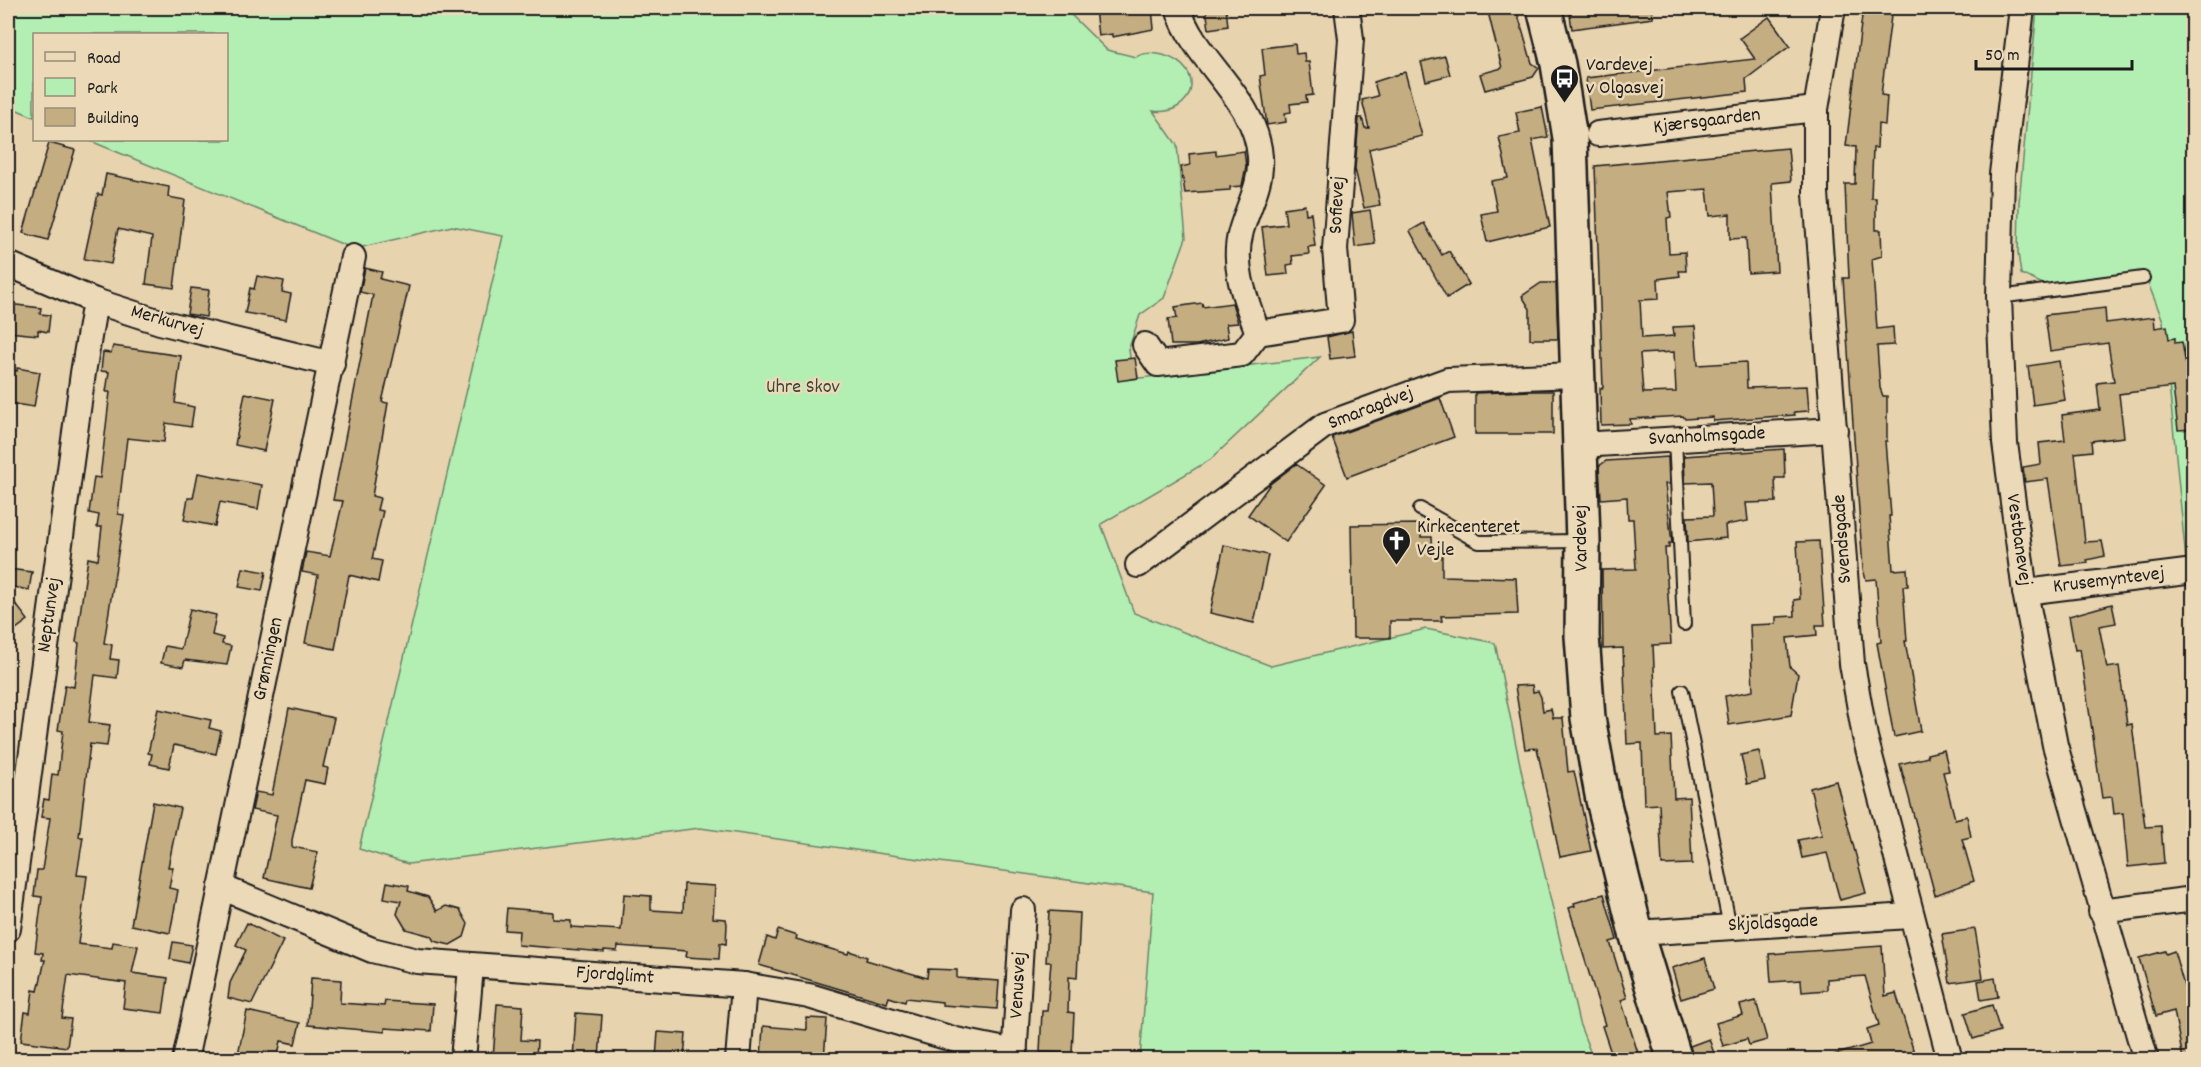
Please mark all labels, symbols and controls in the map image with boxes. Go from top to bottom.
legend [33,33,228,141]
scale bar [1976,33,2132,71]
text: 50 m [1985,44,2020,69]
text: Road [87,47,121,72]
place label: Vardevej v Olgasvej [1586,52,1664,103]
bus stop icon: Vardevej v Olgasvej [1549,62,1581,104]
text: Park [87,77,118,102]
street label: Kjærsgaarden [1652,102,1762,142]
text: Building [87,107,139,132]
street label: Sofievej [1322,175,1354,235]
street label: Merkurvej [127,298,207,346]
park label: Uhre Skov [766,374,841,402]
street label: Smaragdvej [1324,380,1418,438]
street label: Svanholmsgade [1648,420,1766,454]
street label: Vestbanevej [1998,492,2038,588]
street label: Svendsgade [1826,493,1860,585]
street label: Vardevej [1567,504,1597,572]
place label: Kirkecenteret Vejle [1417,514,1520,565]
church icon: Kirkecenteret Vejle [1380,524,1412,566]
street label: Krusemyntevej [2052,560,2166,602]
street label: Neptunvej [31,576,69,654]
street label: Grønningen [247,615,291,703]
street label: Skjoldsgade [1727,908,1819,940]
street label: Venusvej [1003,951,1035,1019]
street label: Fjordglimt [575,959,655,993]

